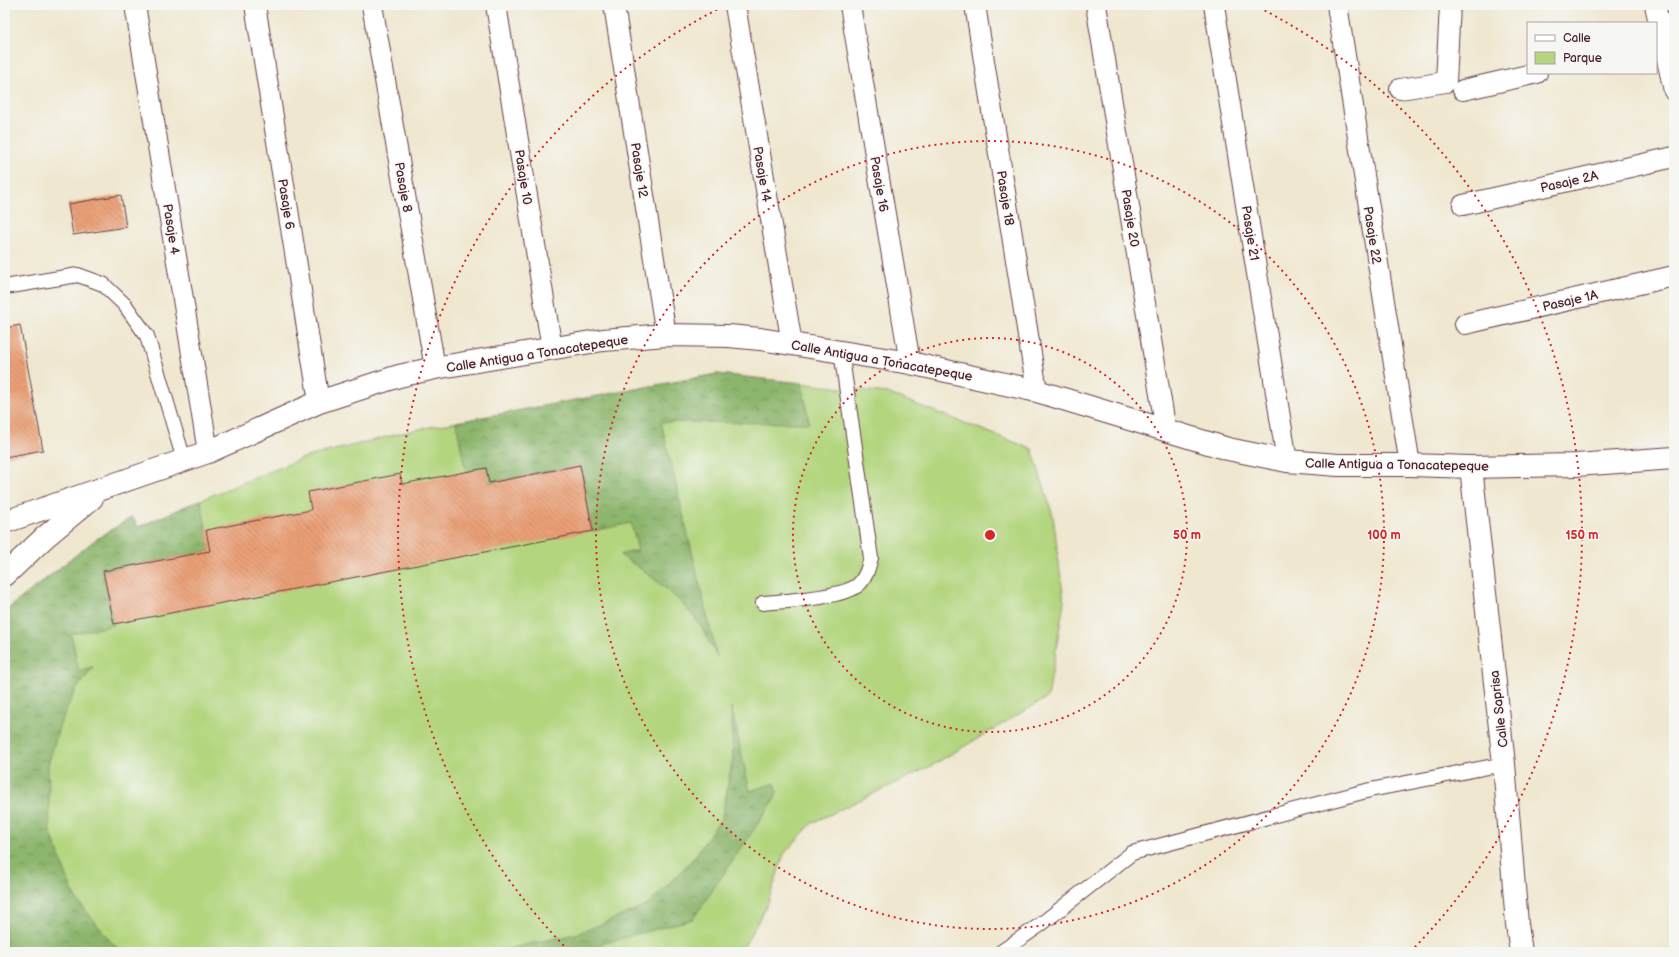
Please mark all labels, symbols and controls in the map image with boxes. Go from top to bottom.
legend [1527,22,1657,74]
text: Calle [1563,31,1591,46]
text: Parque [1563,51,1602,66]
street label: Pasaje 12 [627,141,651,199]
street label: Pasaje 14 [749,145,775,203]
street label: Pasaje 10 [511,148,535,206]
street label: Pasaje 16 [866,155,892,213]
street label: Pasaje 8 [391,161,415,214]
street label: Pasaje 2A [1539,168,1600,196]
street label: Pasaje 18 [993,169,1017,227]
street label: Pasaje 6 [274,178,298,231]
street label: Pasaje 20 [1118,188,1143,249]
street label: Pasaje 4 [159,203,183,256]
street label: Pasaje 21 [1238,204,1262,262]
street label: Pasaje 22 [1360,205,1385,266]
street label: Pasaje 1A [1541,287,1599,315]
street label: Calle Antigua a Tonacatepeque [445,332,629,376]
street label: Calle Antigua a Tonacatepeque [790,337,974,385]
street label: Calle Antigua a Tonacatepeque [1305,455,1489,475]
centre of rings [983,528,997,542]
text: 50 m [1173,528,1201,543]
text: 100 m [1367,528,1401,543]
text: 150 m [1566,528,1598,543]
street label: Calle Saprisa [1486,669,1512,748]

